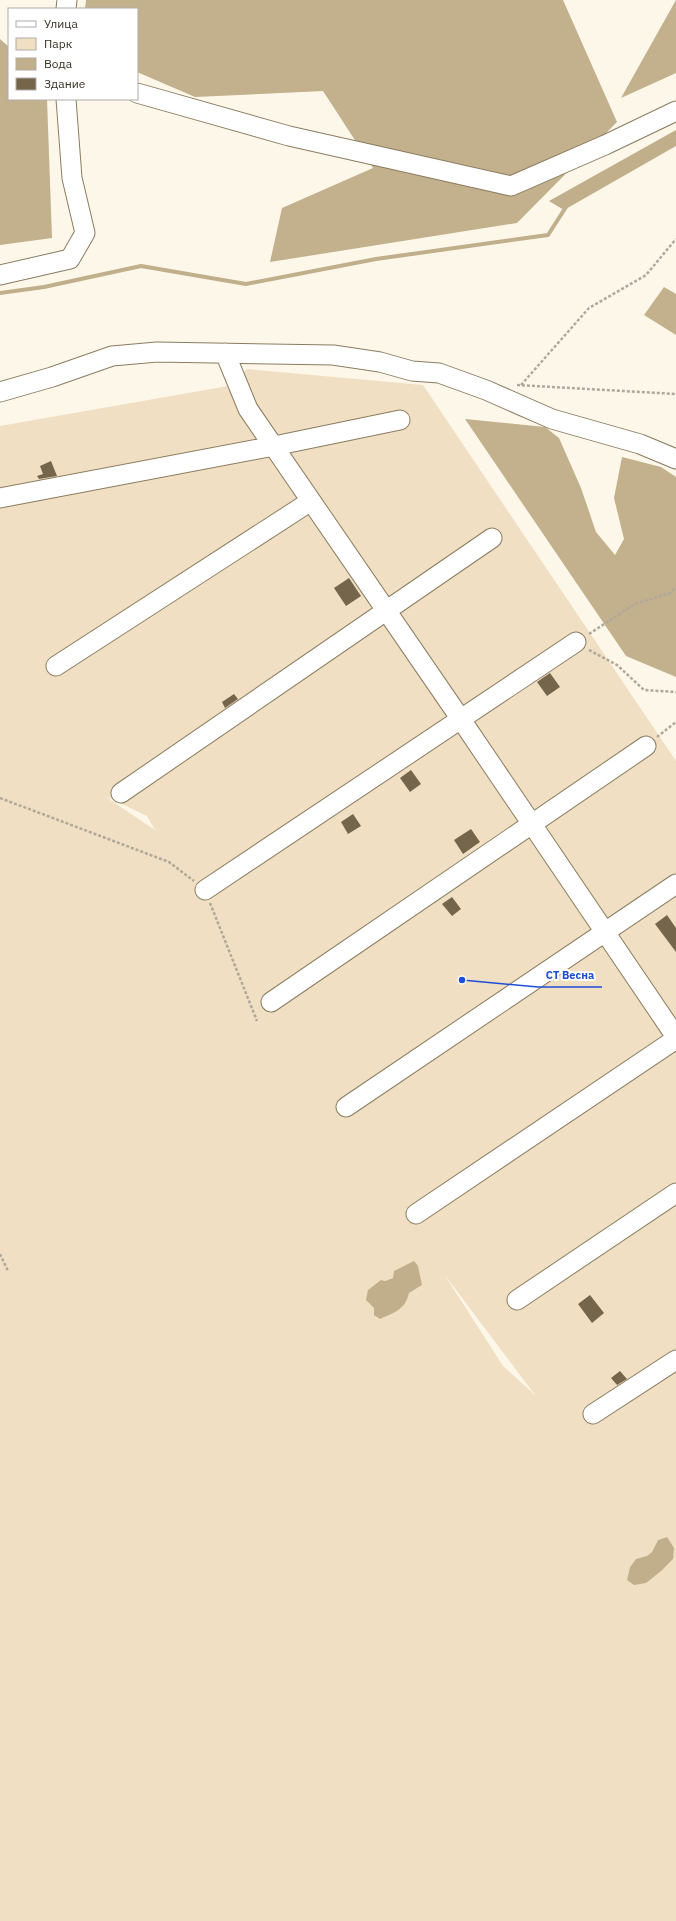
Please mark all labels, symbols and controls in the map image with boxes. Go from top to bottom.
legend [8,8,138,100]
text: Улица [44,16,78,31]
text: Парк [44,36,73,51]
text: Вода [44,56,73,71]
text: Здание [44,76,86,91]
callout: СТ Весна [538,964,602,987]
text: СТ Весна [546,968,594,982]

